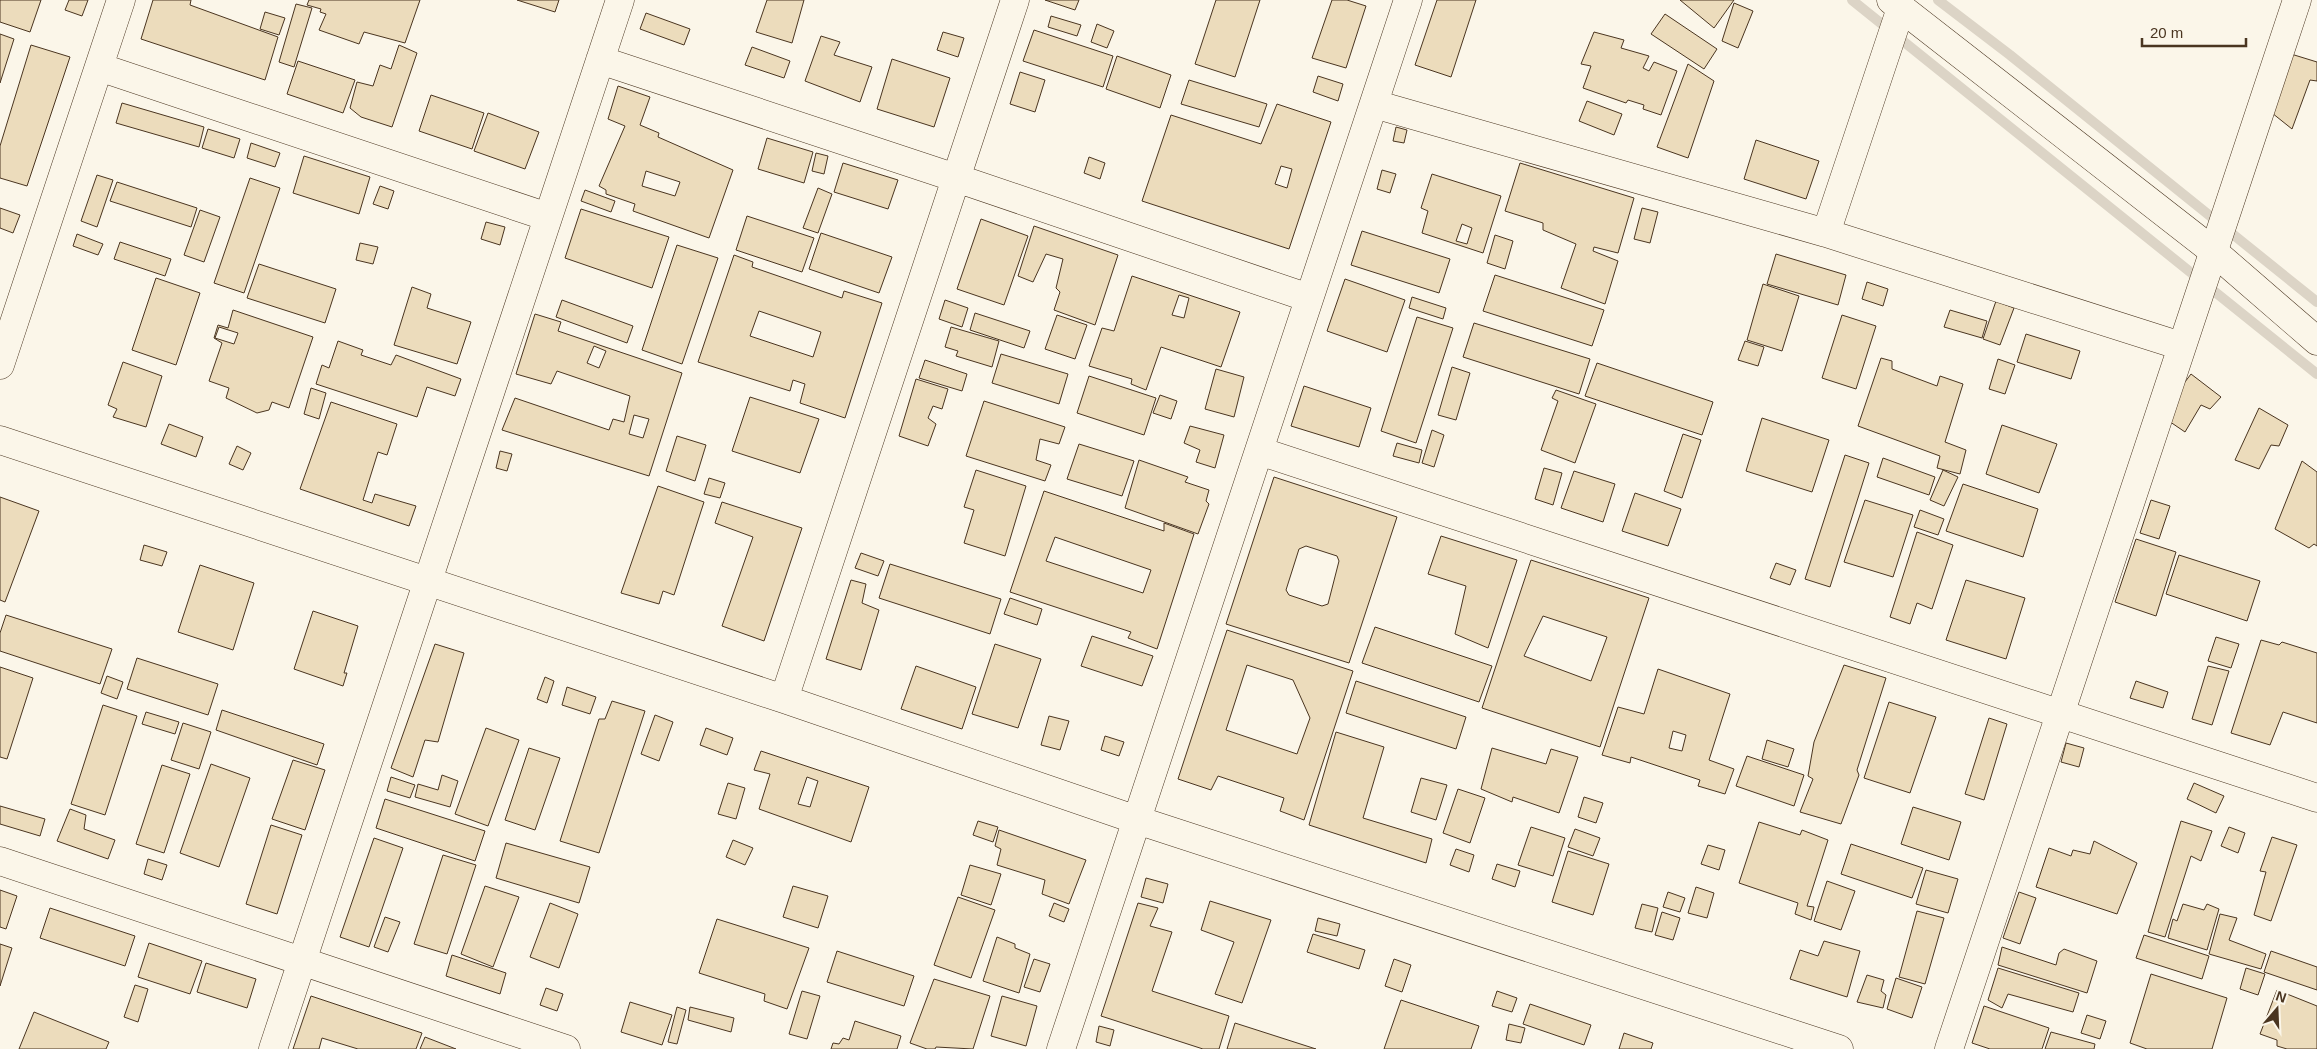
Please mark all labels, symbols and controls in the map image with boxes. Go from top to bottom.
scale bar [2142,15,2246,47]
text: 20 m [2150,24,2183,41]
north arrow [2252,984,2302,1034]
text: N [2274,987,2289,1006]

